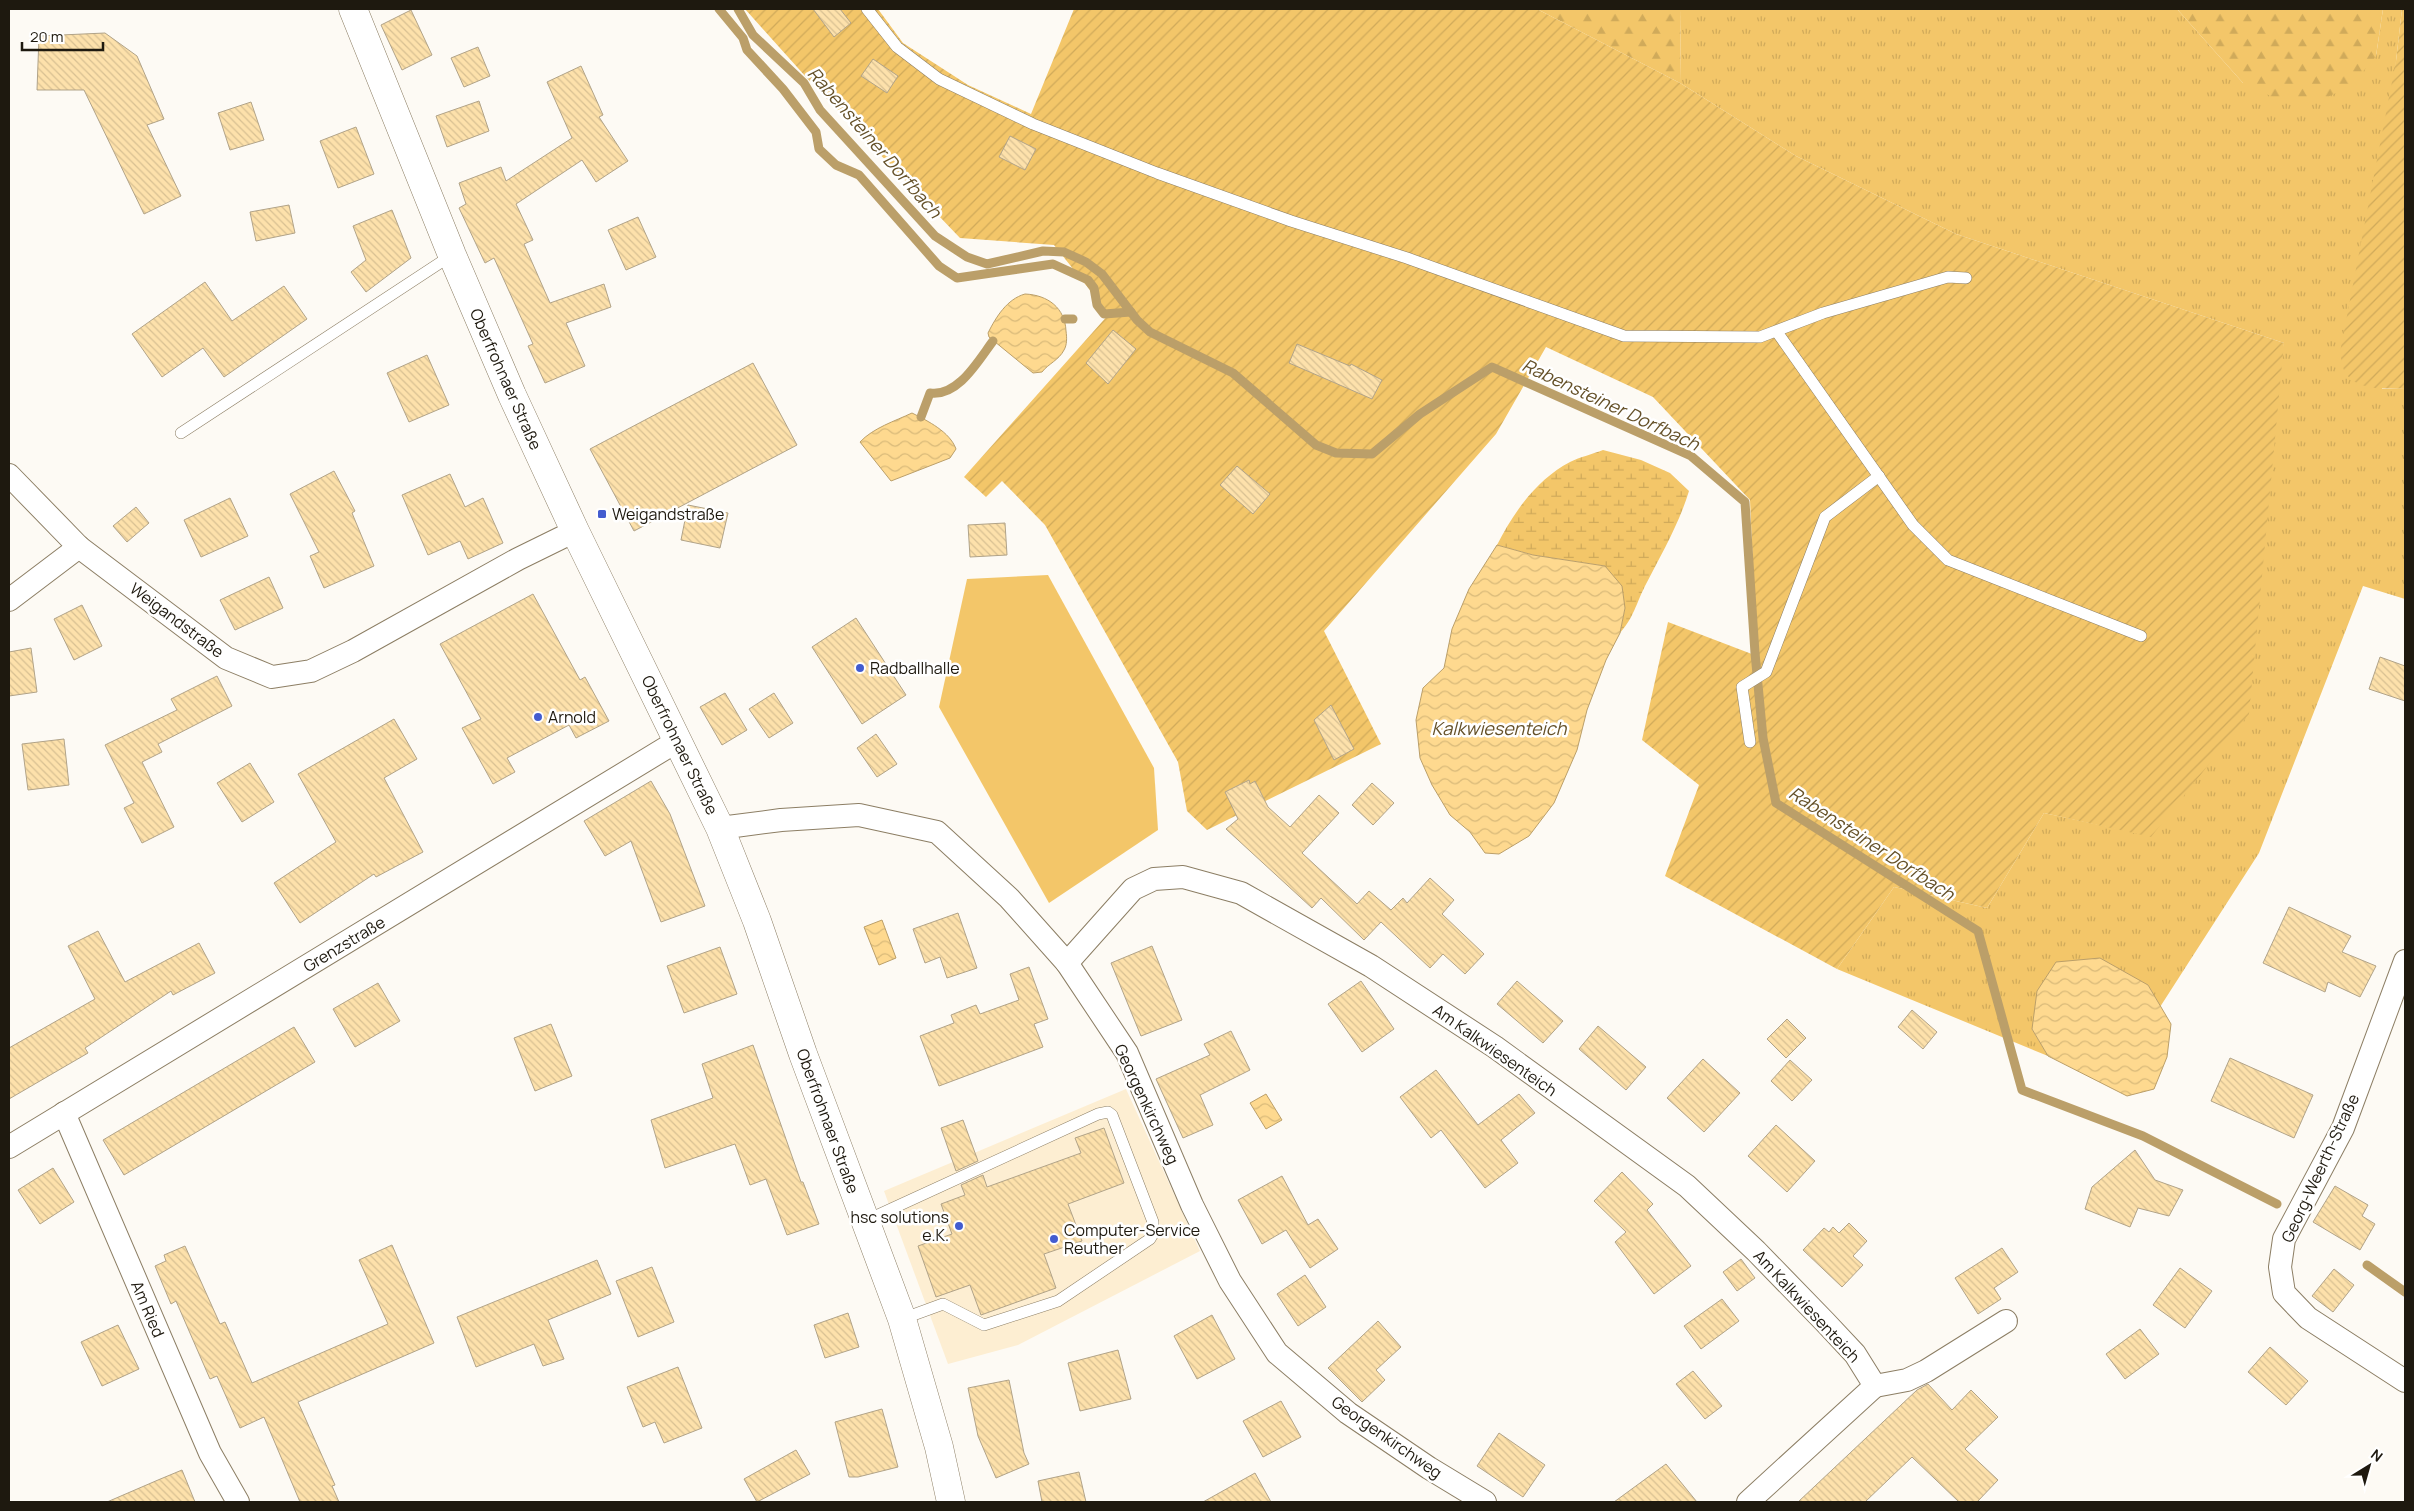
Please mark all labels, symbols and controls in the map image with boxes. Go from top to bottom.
scale bar [22,20,104,52]
text: 20 m [30,26,63,47]
water label: Rabensteiner Dorfbach [803,61,948,224]
street label: Oberfrohnaer Straße [465,305,547,453]
water label: Rabensteiner Dorfbach [1519,352,1705,456]
place label: Weigandstraße [612,503,724,525]
marker: Weigandstraße [596,508,608,520]
street label: Weigandstraße [125,577,229,663]
place label: Radballhalle [870,657,960,679]
marker: Radballhalle [854,662,866,674]
street label: Oberfrohnaer Straße [637,672,723,818]
place label: Arnold [548,706,596,728]
marker: Arnold [532,711,544,723]
water label: Kalkwiesenteich [1432,716,1568,740]
water label: Rabensteiner Dorfbach [1785,780,1960,906]
street label: Grenzstraße [299,911,389,977]
street label: Am Kalkwiesenteich [1429,999,1561,1101]
street label: Georgenkirchweg [1110,1040,1184,1168]
street label: Oberfrohnaer Straße [792,1046,864,1196]
street label: Georg-Weerth-Straße [2276,1090,2364,1246]
place label: hsc solutions e.K. [850,1206,949,1246]
place label: Computer-Service Reuther [1064,1219,1200,1259]
marker: hsc solutions e.K. [953,1220,965,1232]
marker: Computer-Service Reuther [1048,1233,1060,1245]
street label: Am Kalkwiesenteich [1749,1245,1865,1367]
street label: Am Ried [126,1277,170,1341]
street label: Georgenkirchweg [1327,1391,1447,1483]
north arrow [2344,1441,2394,1491]
text: N [2367,1445,2387,1466]

